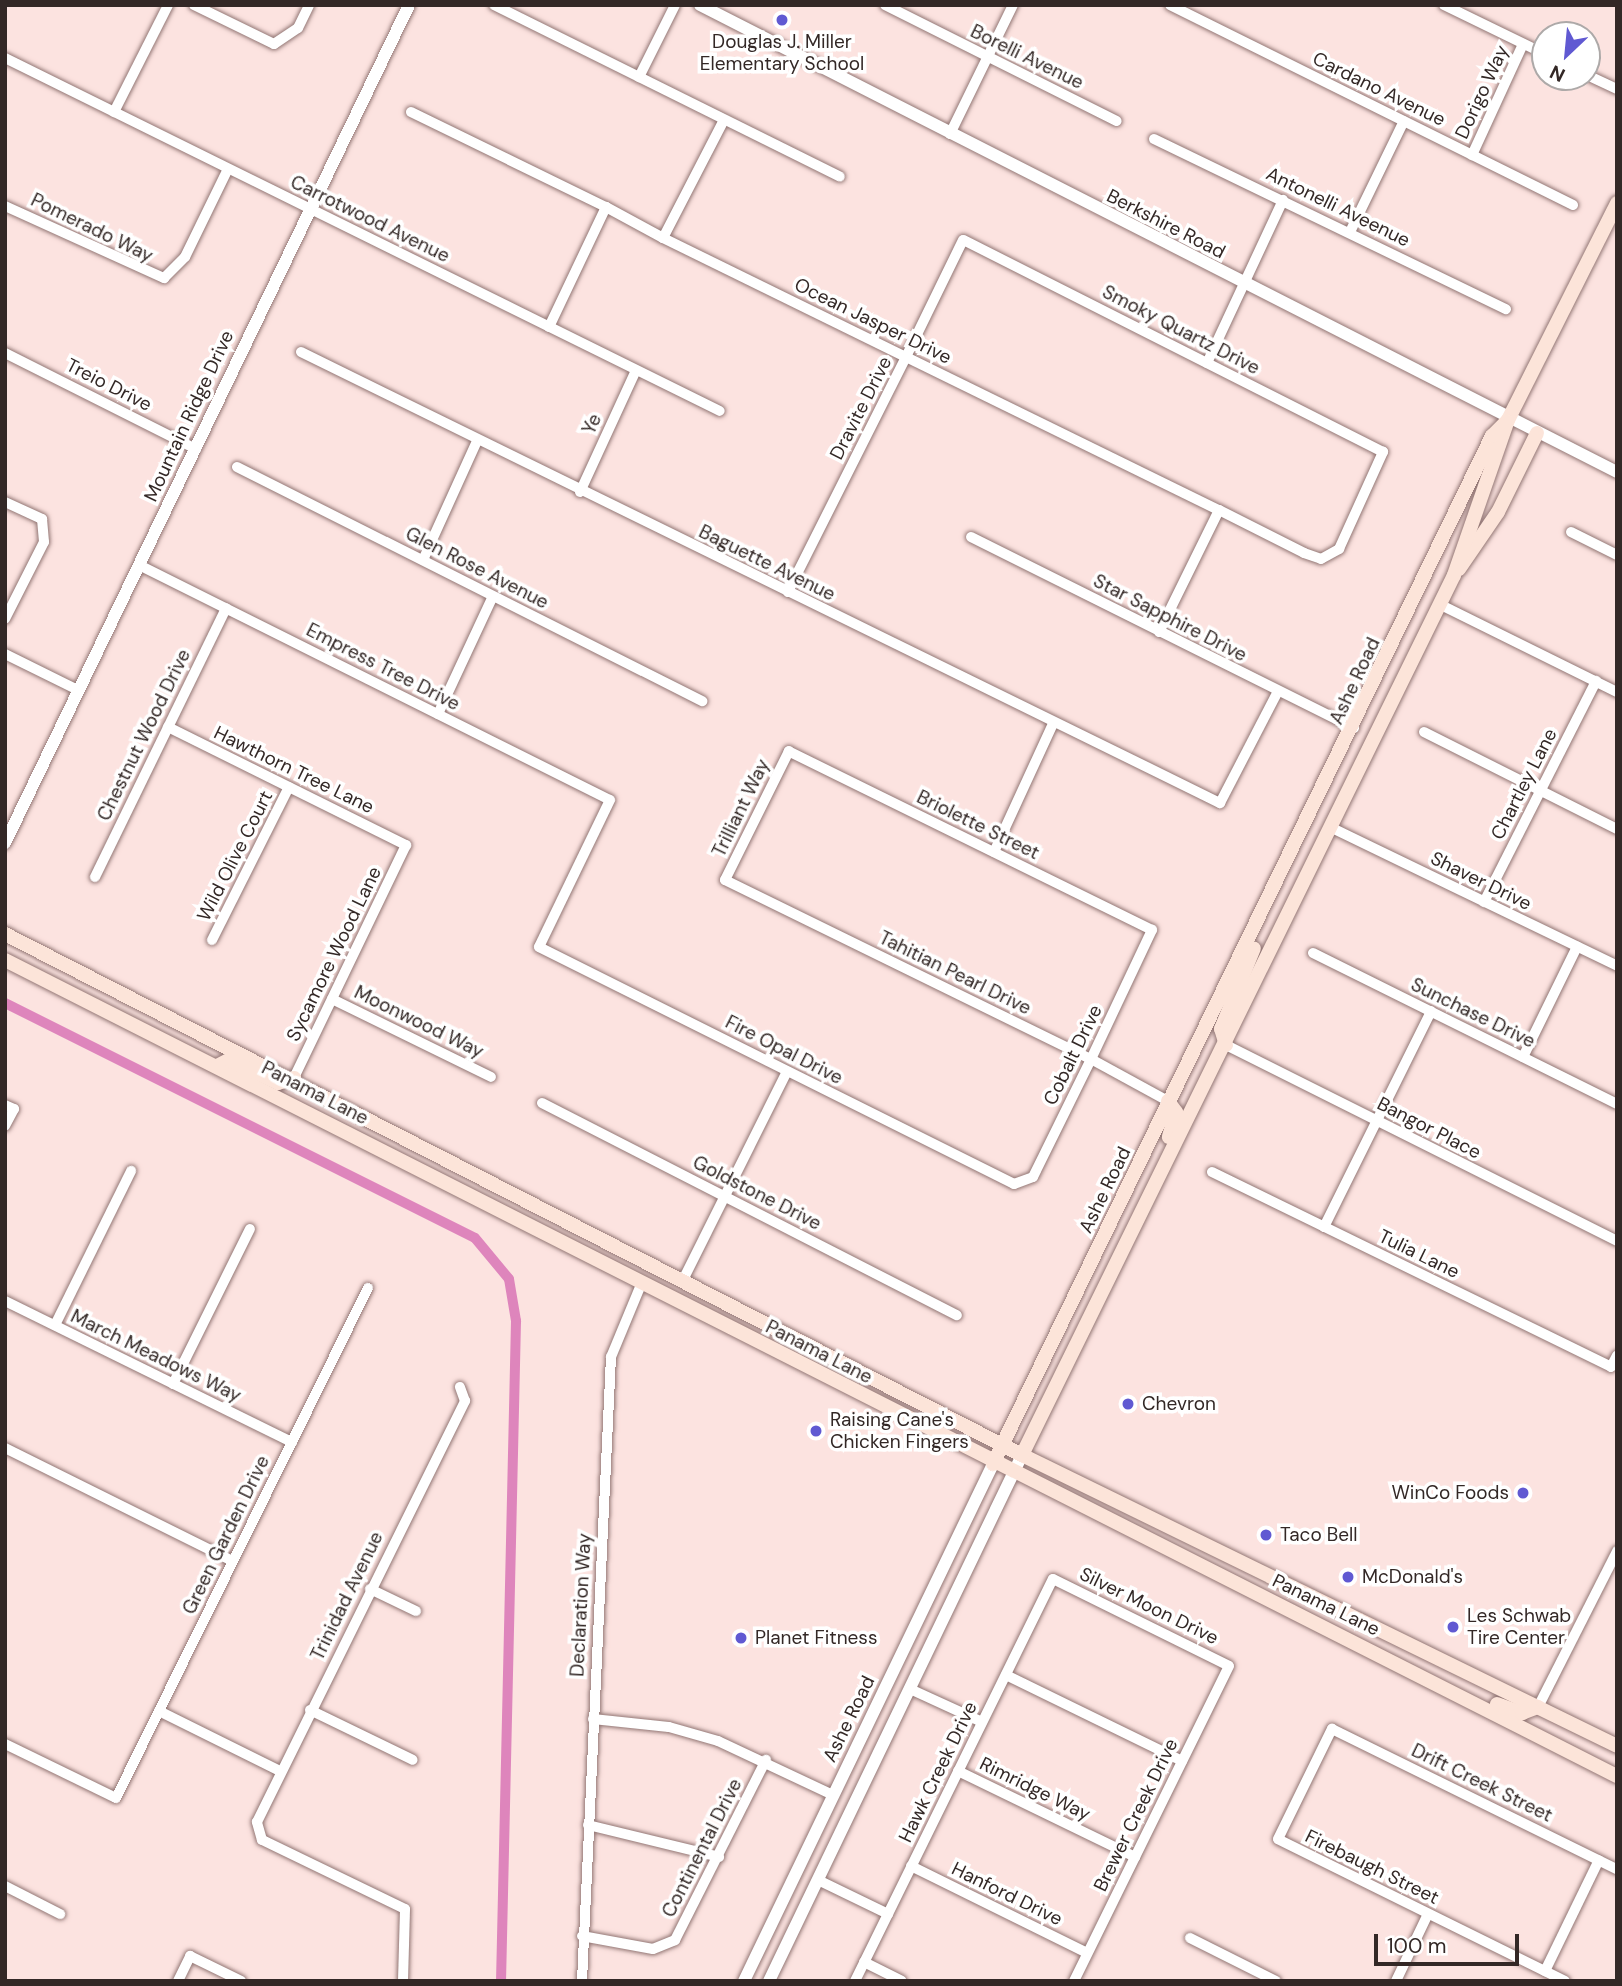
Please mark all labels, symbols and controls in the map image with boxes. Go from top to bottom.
marker: Douglas J. Miller Elementary School [774,12,790,28]
street label: Borelli Avenue [967,20,1087,94]
north arrow [1531,21,1601,91]
place label: Douglas J. Miller Elementary School [700,31,864,75]
street label: Dorigo Way [1450,42,1514,142]
street label: Cardano Avenue [1309,47,1449,131]
text: N [1546,59,1569,88]
street label: Antonelli Aveenue [1262,162,1414,252]
street label: Carrotwood Avenue [287,171,453,267]
street label: Berkshire Road [1103,184,1229,264]
street label: Pomerado Way [27,189,157,267]
street label: Ocean Jasper Drive [791,273,955,369]
street label: Smoky Quartz Drive [1099,280,1263,380]
street label: Mountain Ridge Drive [139,327,239,505]
street label: Dravite Drive [825,353,897,463]
street label: Treio Drive [62,354,156,416]
street label: Ye [577,410,607,438]
street label: Baguette Avenue [695,520,839,606]
street label: Glen Rose Avenue [402,522,552,614]
street label: Star Sapphire Drive [1090,569,1250,667]
street label: Empress Tree Drive [303,618,463,716]
street label: Ashe Road [1325,634,1385,728]
street label: Chestnut Wood Drive [93,645,195,825]
street label: Hawthorn Tree Lane [210,721,378,819]
street label: Chartley Lane [1486,725,1562,843]
street label: Trilliant Way [708,755,774,861]
street label: Briolette Street [913,786,1043,864]
street label: Wild Olive Court [192,787,278,925]
street label: Shaver Drive [1427,847,1535,915]
street label: Sycamore Wood Lane [282,863,386,1045]
street label: Tahitian Pearl Drive [875,926,1035,1020]
street label: Sunchase Drive [1407,973,1539,1053]
street label: Moonwood Way [351,981,487,1063]
street label: Cobalt Drive [1039,1001,1107,1109]
street label: Fire Opal Drive [722,1011,846,1089]
street label: Panama Lane [258,1056,372,1130]
street label: Bangor Place [1373,1092,1485,1164]
street label: Ashe Road [1074,1143,1136,1237]
street label: Goldstone Drive [689,1151,825,1235]
street label: Tulia Lane [1375,1225,1463,1283]
street label: March Meadows Way [67,1305,245,1407]
street label: Panama Lane [762,1315,876,1389]
place label: Chevron [1142,1393,1216,1415]
marker: Chevron [1120,1396,1136,1412]
place label: Raising Cane's Chicken Fingers [830,1409,969,1453]
marker: Raising Cane's Chicken Fingers [808,1423,824,1439]
street label: Green Garden Drive [178,1452,274,1618]
place label: WinCo Foods [1391,1482,1509,1504]
marker: WinCo Foods [1515,1485,1531,1501]
place label: Taco Bell [1280,1524,1358,1546]
marker: Taco Bell [1258,1527,1274,1543]
street label: Trinidad Avenue [306,1528,388,1664]
street label: Declaration Way [566,1533,596,1677]
street label: Silver Moon Drive [1076,1563,1222,1649]
place label: McDonald's [1362,1566,1463,1588]
street label: Panama Lane [1269,1569,1383,1641]
marker: McDonald's [1340,1569,1356,1585]
place label: Les Schwab Tire Center [1467,1605,1571,1649]
marker: Les Schwab Tire Center [1445,1619,1461,1635]
place label: Planet Fitness [755,1627,877,1649]
marker: Planet Fitness [733,1630,749,1646]
street label: Ashe Road [818,1672,880,1766]
street label: Hawk Creek Drive [894,1698,982,1846]
street label: Brewer Creek Drive [1089,1735,1183,1895]
street label: Drift Creek Street [1408,1739,1556,1827]
street label: Rimridge Way [976,1752,1094,1826]
street label: Continental Drive [657,1775,747,1921]
street label: Firebaugh Street [1302,1825,1442,1909]
street label: Hanford Drive [948,1857,1066,1931]
scale bar [1377,1920,1522,1964]
text: 100 m [1387,1932,1447,1960]

